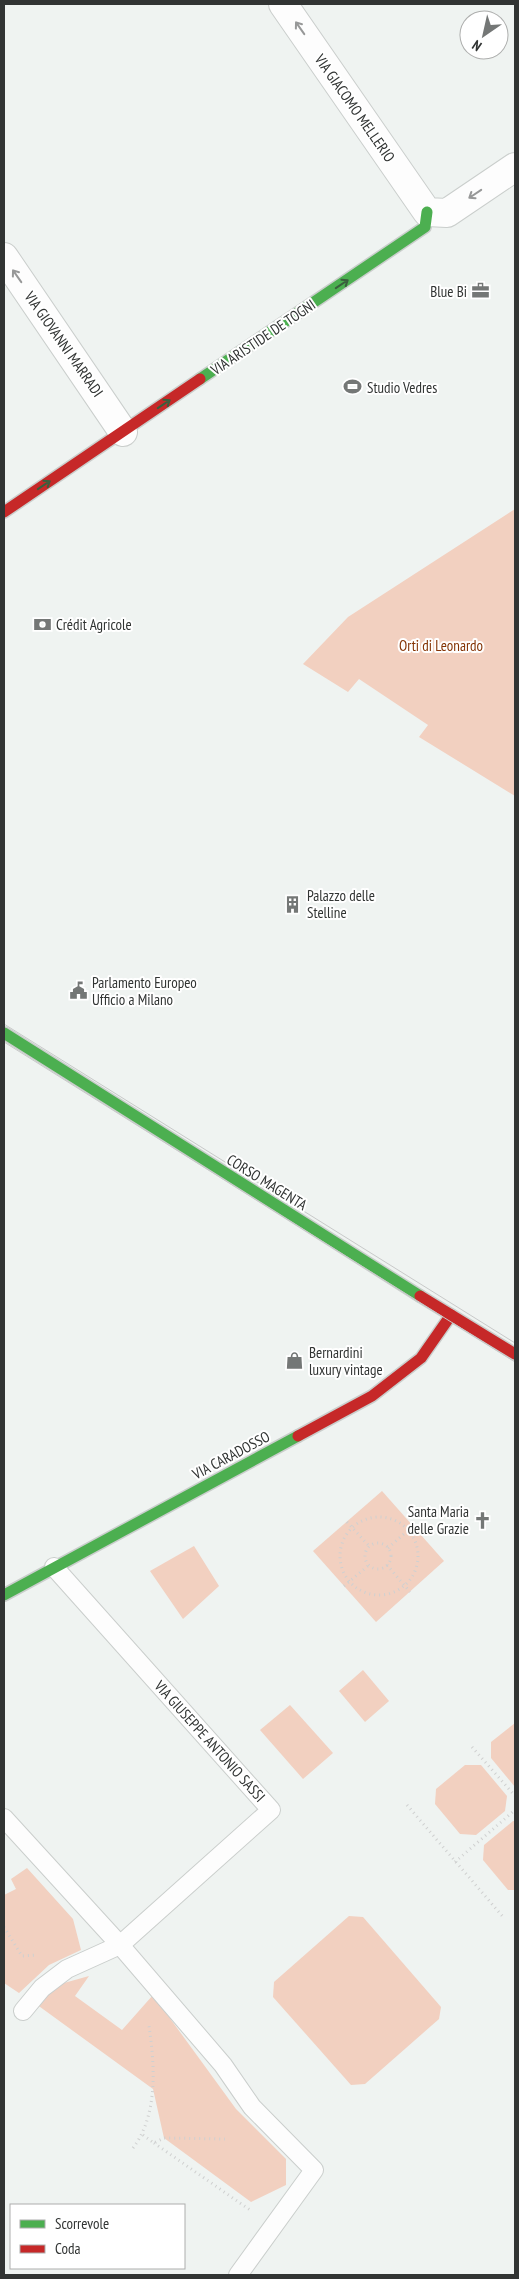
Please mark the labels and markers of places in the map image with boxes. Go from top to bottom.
office icon: Blue Bi [471,281,491,301]
place label: Blue Bi [430,282,467,301]
sports icon: Studio Vedres [343,377,363,397]
place label: Studio Vedres [367,378,437,397]
bank icon: Crédit Agricole [32,614,52,634]
place label: Crédit Agricole [56,615,132,634]
place label: Palazzo delle Stelline [307,886,375,922]
building icon: Palazzo delle Stelline [283,894,303,914]
place label: Parlamento Europeo Ufficio a Milano [92,973,197,1009]
public building icon: Parlamento Europeo Ufficio a Milano [68,981,88,1001]
place label: Bernardini luxury vintage [309,1343,383,1379]
shop icon: Bernardini luxury vintage [285,1351,305,1371]
place label: Santa Maria delle Grazie [408,1502,469,1538]
church icon: Santa Maria delle Grazie [473,1510,493,1530]

